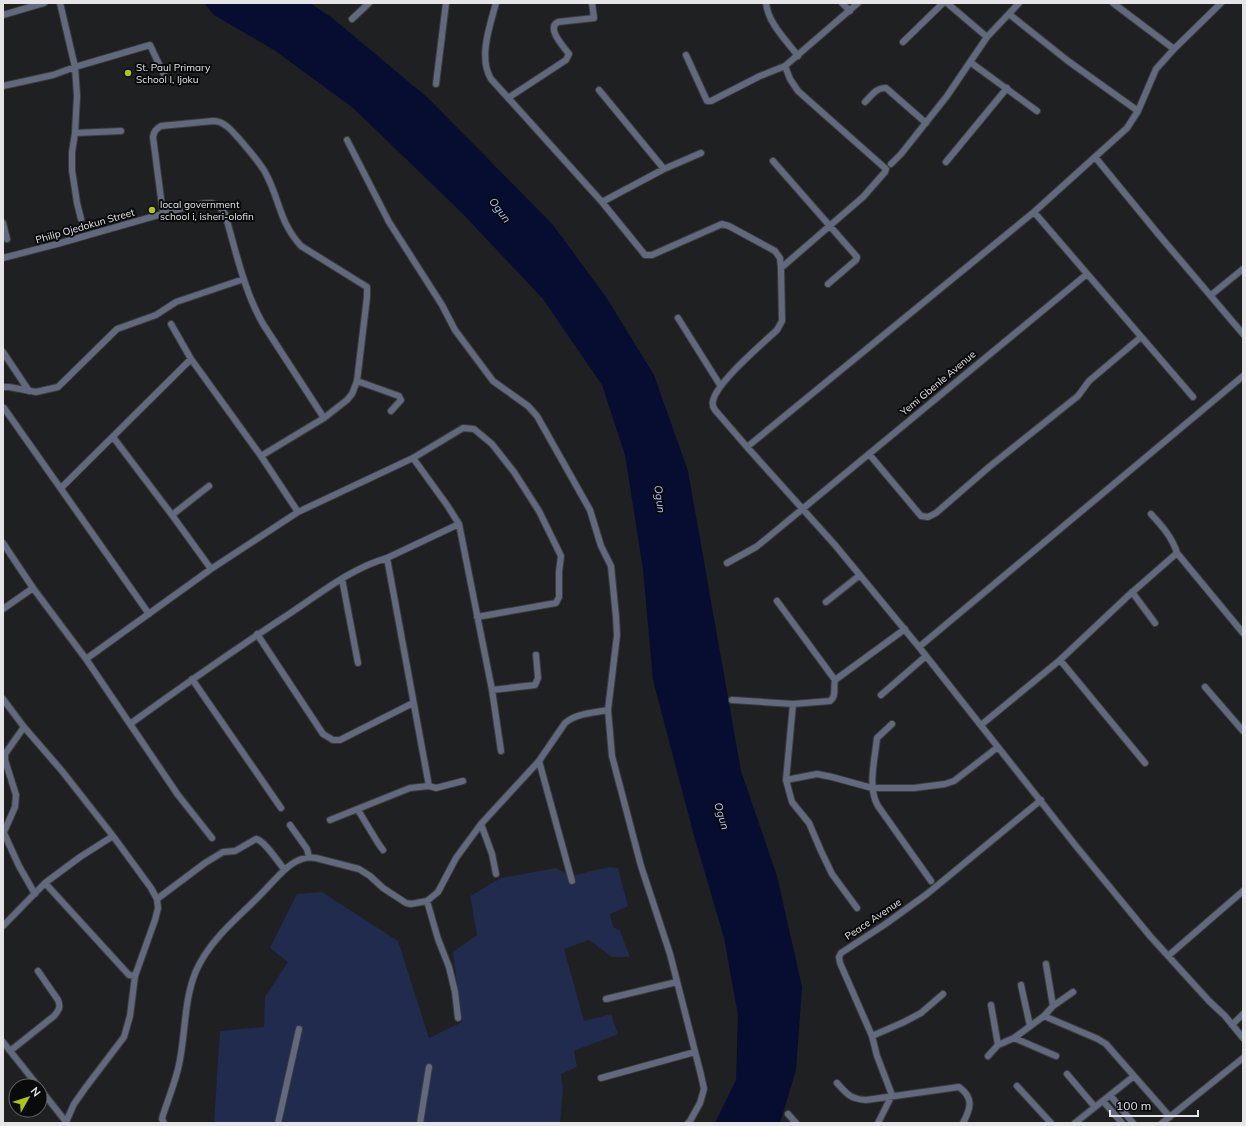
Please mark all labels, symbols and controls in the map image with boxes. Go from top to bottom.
place label: St. Paul Primary School I, Ijoku [136,61,211,86]
marker: St. Paul Primary School I, Ijoku [123,68,133,78]
water label: Ogun [486,195,514,225]
place label: local government school i, isheri-olofin [160,198,254,223]
marker: local government school i, isheri-olofin [147,205,157,215]
street label: Philip Ojedokun Street [34,206,136,246]
street label: Yemi Gbenle Avenue [897,348,978,419]
water label: Ogun [651,484,669,514]
water label: Ogun [711,801,733,831]
street label: Peace Avenue [842,895,904,943]
north arrow [8,1078,48,1118]
text: N [28,1084,44,1099]
scale bar [1110,1092,1198,1118]
text: 100 m [1116,1098,1151,1113]

